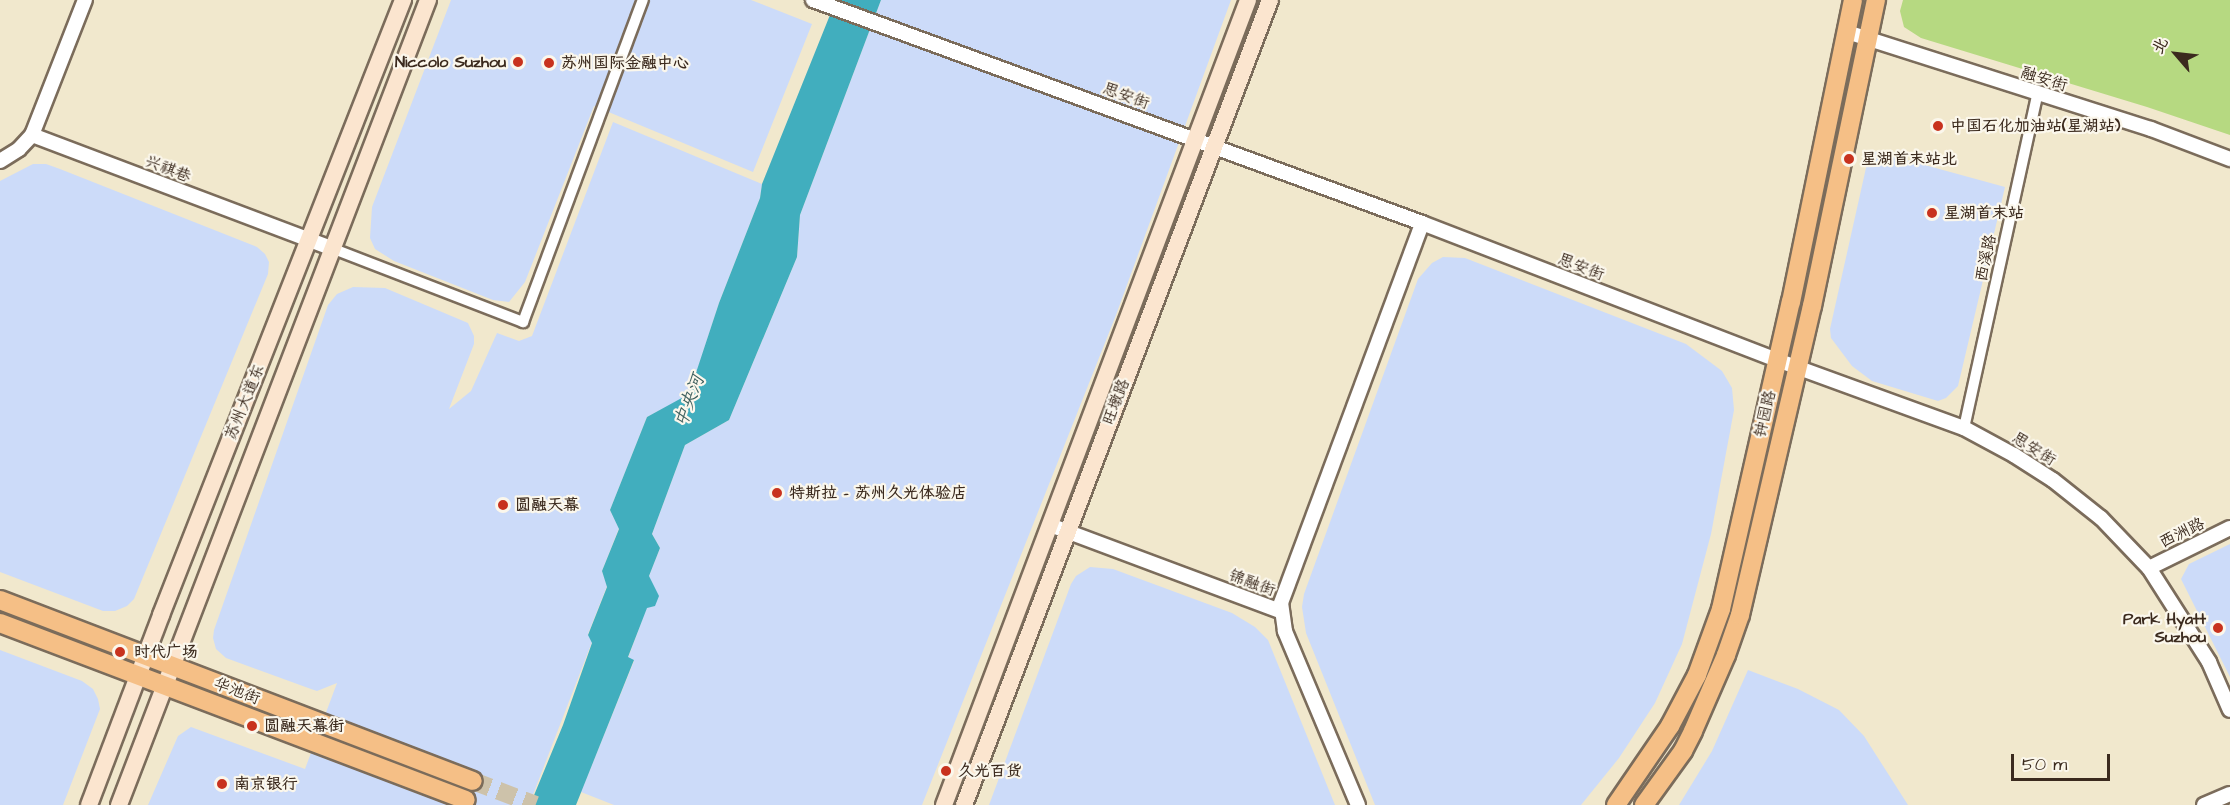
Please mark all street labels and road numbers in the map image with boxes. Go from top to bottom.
street label: 融安街 [2018,63,2070,95]
street label: 思安街 [1100,79,1152,113]
street label: 兴祺巷 [142,151,194,187]
street label: 西溪路 [1972,233,2000,283]
street label: 思安街 [1555,249,1607,285]
street label: 苏州大道东 [221,361,269,443]
street label: 旺墩路 [1098,376,1134,428]
street label: 钟园路 [1750,388,1780,440]
street label: 思安街 [2009,428,2059,470]
street label: 西洲路 [2156,514,2208,552]
street label: 锦融街 [1226,566,1278,600]
street label: 华池街 [211,673,263,709]

